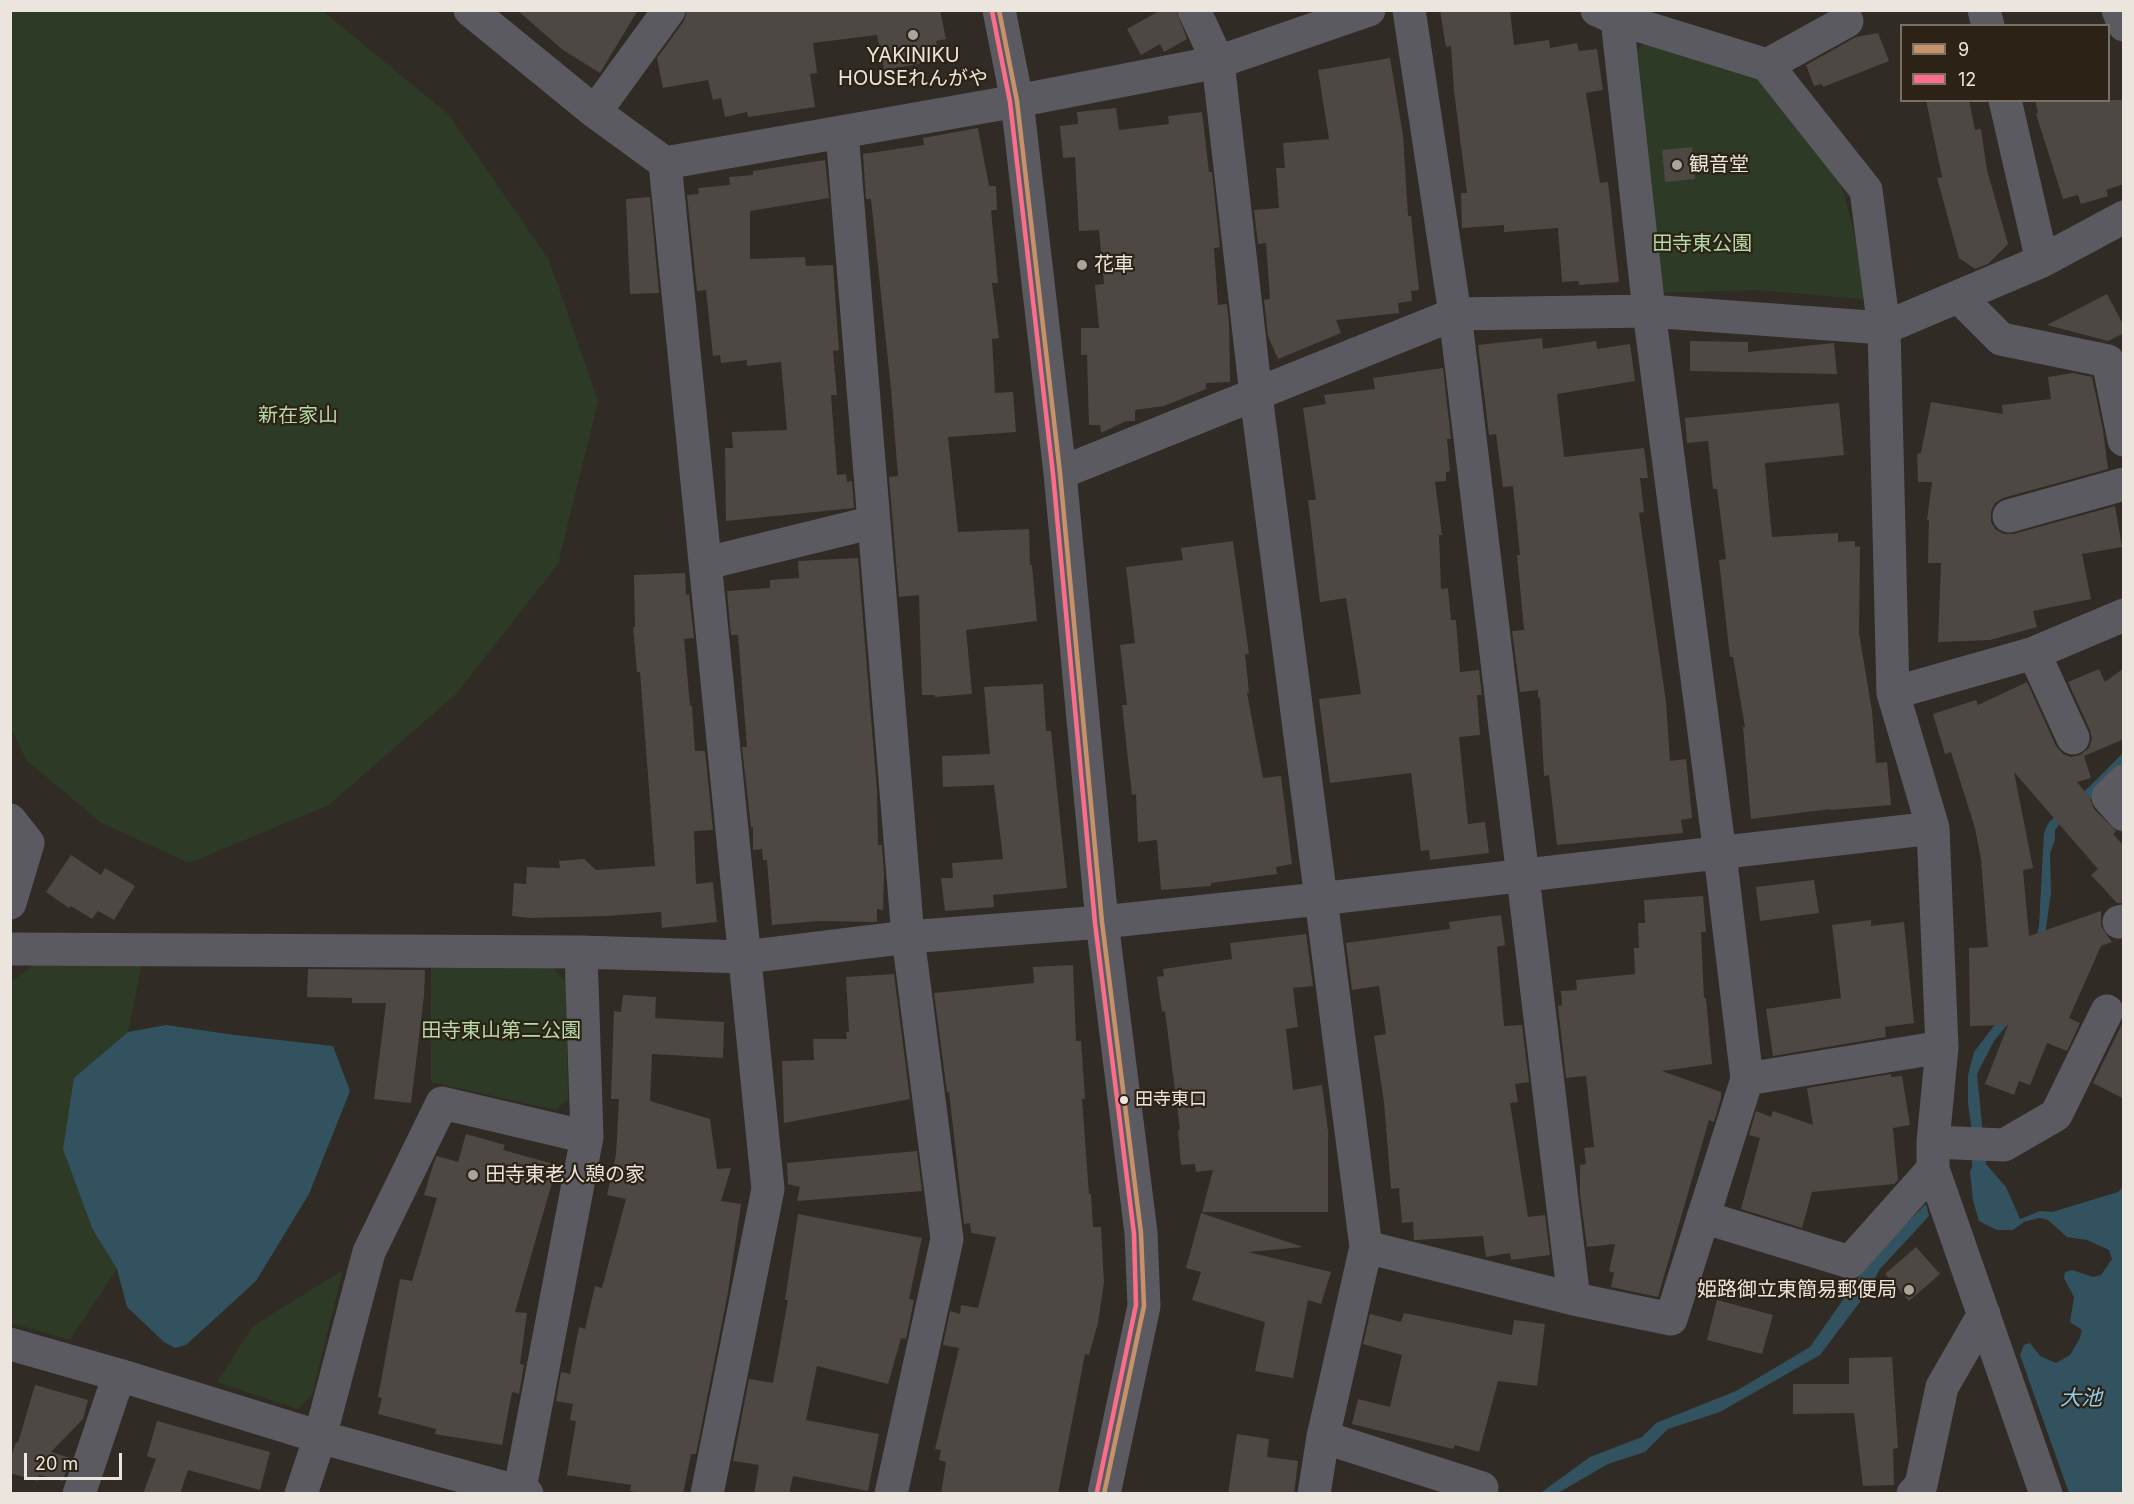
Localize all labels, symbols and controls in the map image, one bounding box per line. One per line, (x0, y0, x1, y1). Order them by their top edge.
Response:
legend (1900, 24, 2110, 102)
marker: YAKINIKU HOUSEれんがや (906, 28, 920, 42)
text: 9 (1958, 39, 1969, 60)
place label: YAKINIKU HOUSEれんがや (838, 44, 988, 91)
text: 12 (1958, 69, 1976, 90)
place label: 観音堂 (1689, 153, 1749, 177)
marker: 観音堂 (1670, 158, 1684, 172)
park label: 田寺東公園 (1652, 232, 1752, 256)
place label: 花車 (1094, 253, 1134, 277)
marker: 花車 (1075, 258, 1089, 272)
park label: 新在家山 (258, 404, 338, 428)
park label: 田寺東山第二公園 (421, 1019, 581, 1043)
place label: 田寺東口 (1135, 1089, 1207, 1111)
marker: 田寺東口 (1118, 1094, 1130, 1106)
place label: 田寺東老人憩の家 (485, 1163, 645, 1187)
marker: 田寺東老人憩の家 (466, 1168, 480, 1182)
place label: 姫路御立東簡易郵便局 (1697, 1278, 1897, 1302)
marker: 姫路御立東簡易郵便局 (1902, 1283, 1916, 1297)
water label: 大池 (2060, 1386, 2102, 1412)
scale bar (27, 1441, 124, 1479)
text: 20 m (35, 1453, 78, 1474)

